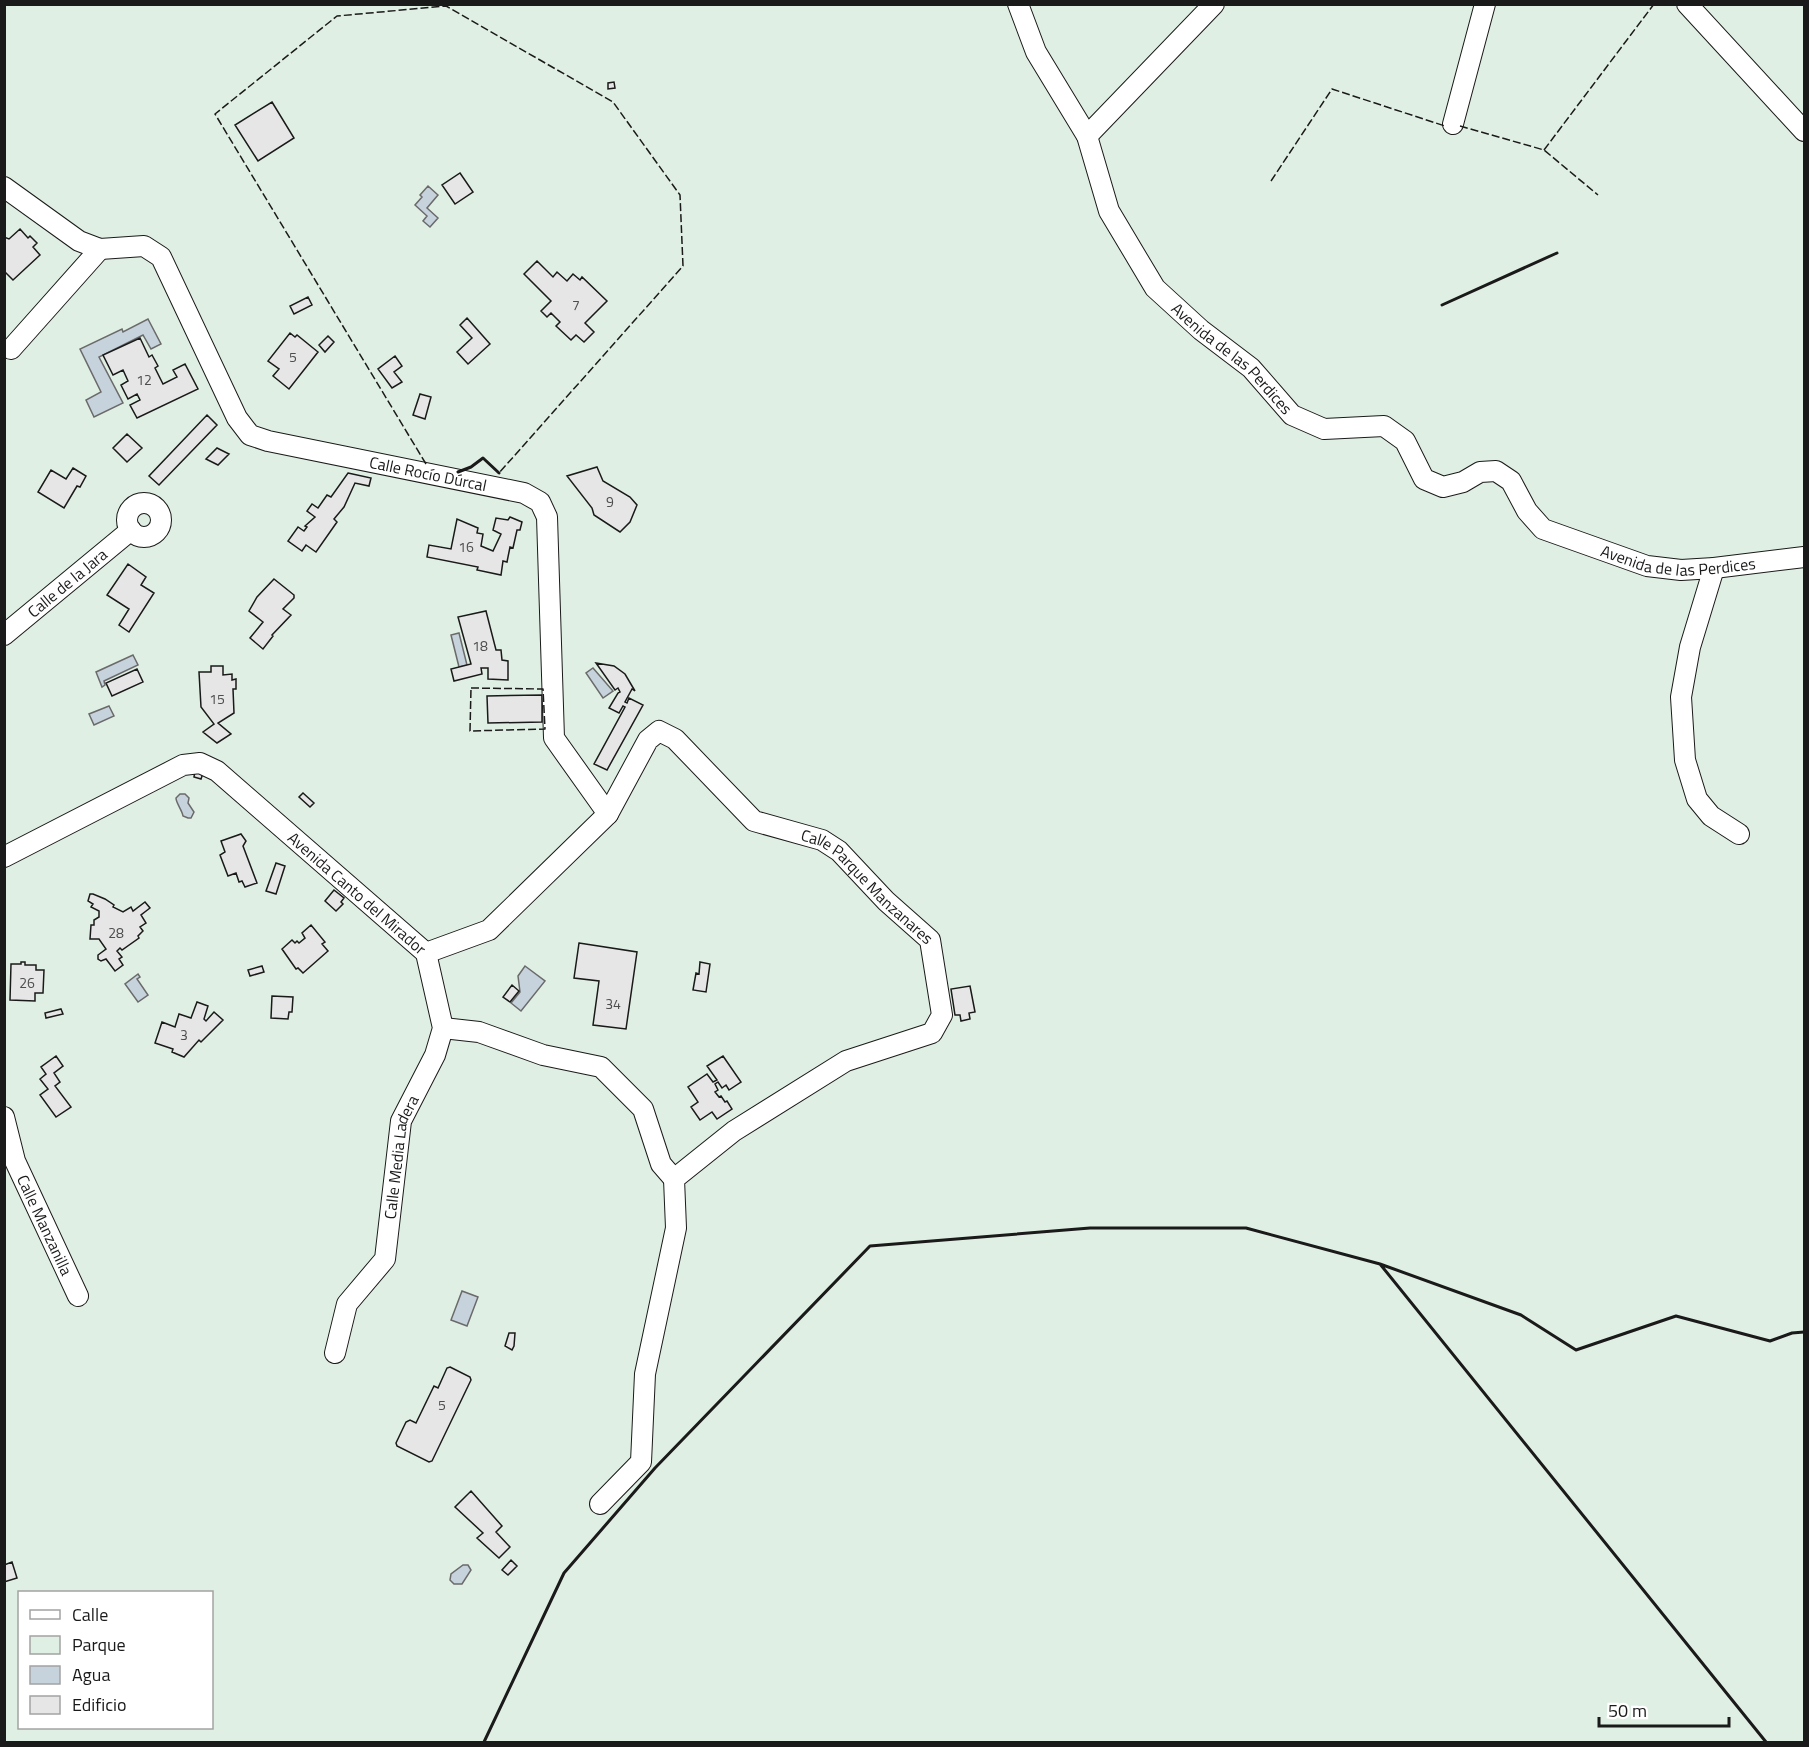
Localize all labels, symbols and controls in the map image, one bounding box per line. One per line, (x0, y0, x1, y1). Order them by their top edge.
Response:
house number: 7 (572, 294, 580, 315)
street label: Avenida de las Perdices (1166, 297, 1298, 420)
house number: 5 (289, 346, 297, 367)
house number: 12 (136, 369, 152, 390)
street label: Calle Rocío Dúrcal (367, 450, 489, 497)
house number: 9 (606, 491, 614, 512)
house number: 16 (458, 536, 474, 557)
street label: Avenida de las Perdices (1598, 539, 1757, 582)
street label: Calle de la Jara (22, 542, 112, 623)
house number: 18 (472, 635, 488, 656)
house number: 15 (209, 688, 225, 709)
street label: Calle Parque Manzanares (798, 823, 939, 950)
street label: Avenida Canto del Mirador (283, 826, 432, 960)
house number: 28 (108, 922, 124, 943)
house number: 26 (19, 972, 35, 993)
house number: 34 (605, 993, 621, 1014)
house number: 3 (180, 1024, 188, 1045)
street label: Calle Media Ladera (378, 1091, 425, 1220)
street label: Calle Manzanilla (11, 1171, 79, 1279)
house number: 5 (438, 1394, 446, 1415)
legend (18, 1591, 213, 1729)
text: Calle (72, 1601, 108, 1628)
text: Parque (72, 1631, 126, 1658)
text: Agua (72, 1661, 110, 1688)
scale bar (1599, 1690, 1730, 1728)
text: Edificio (72, 1691, 126, 1718)
text: 50 m (1608, 1697, 1647, 1724)

